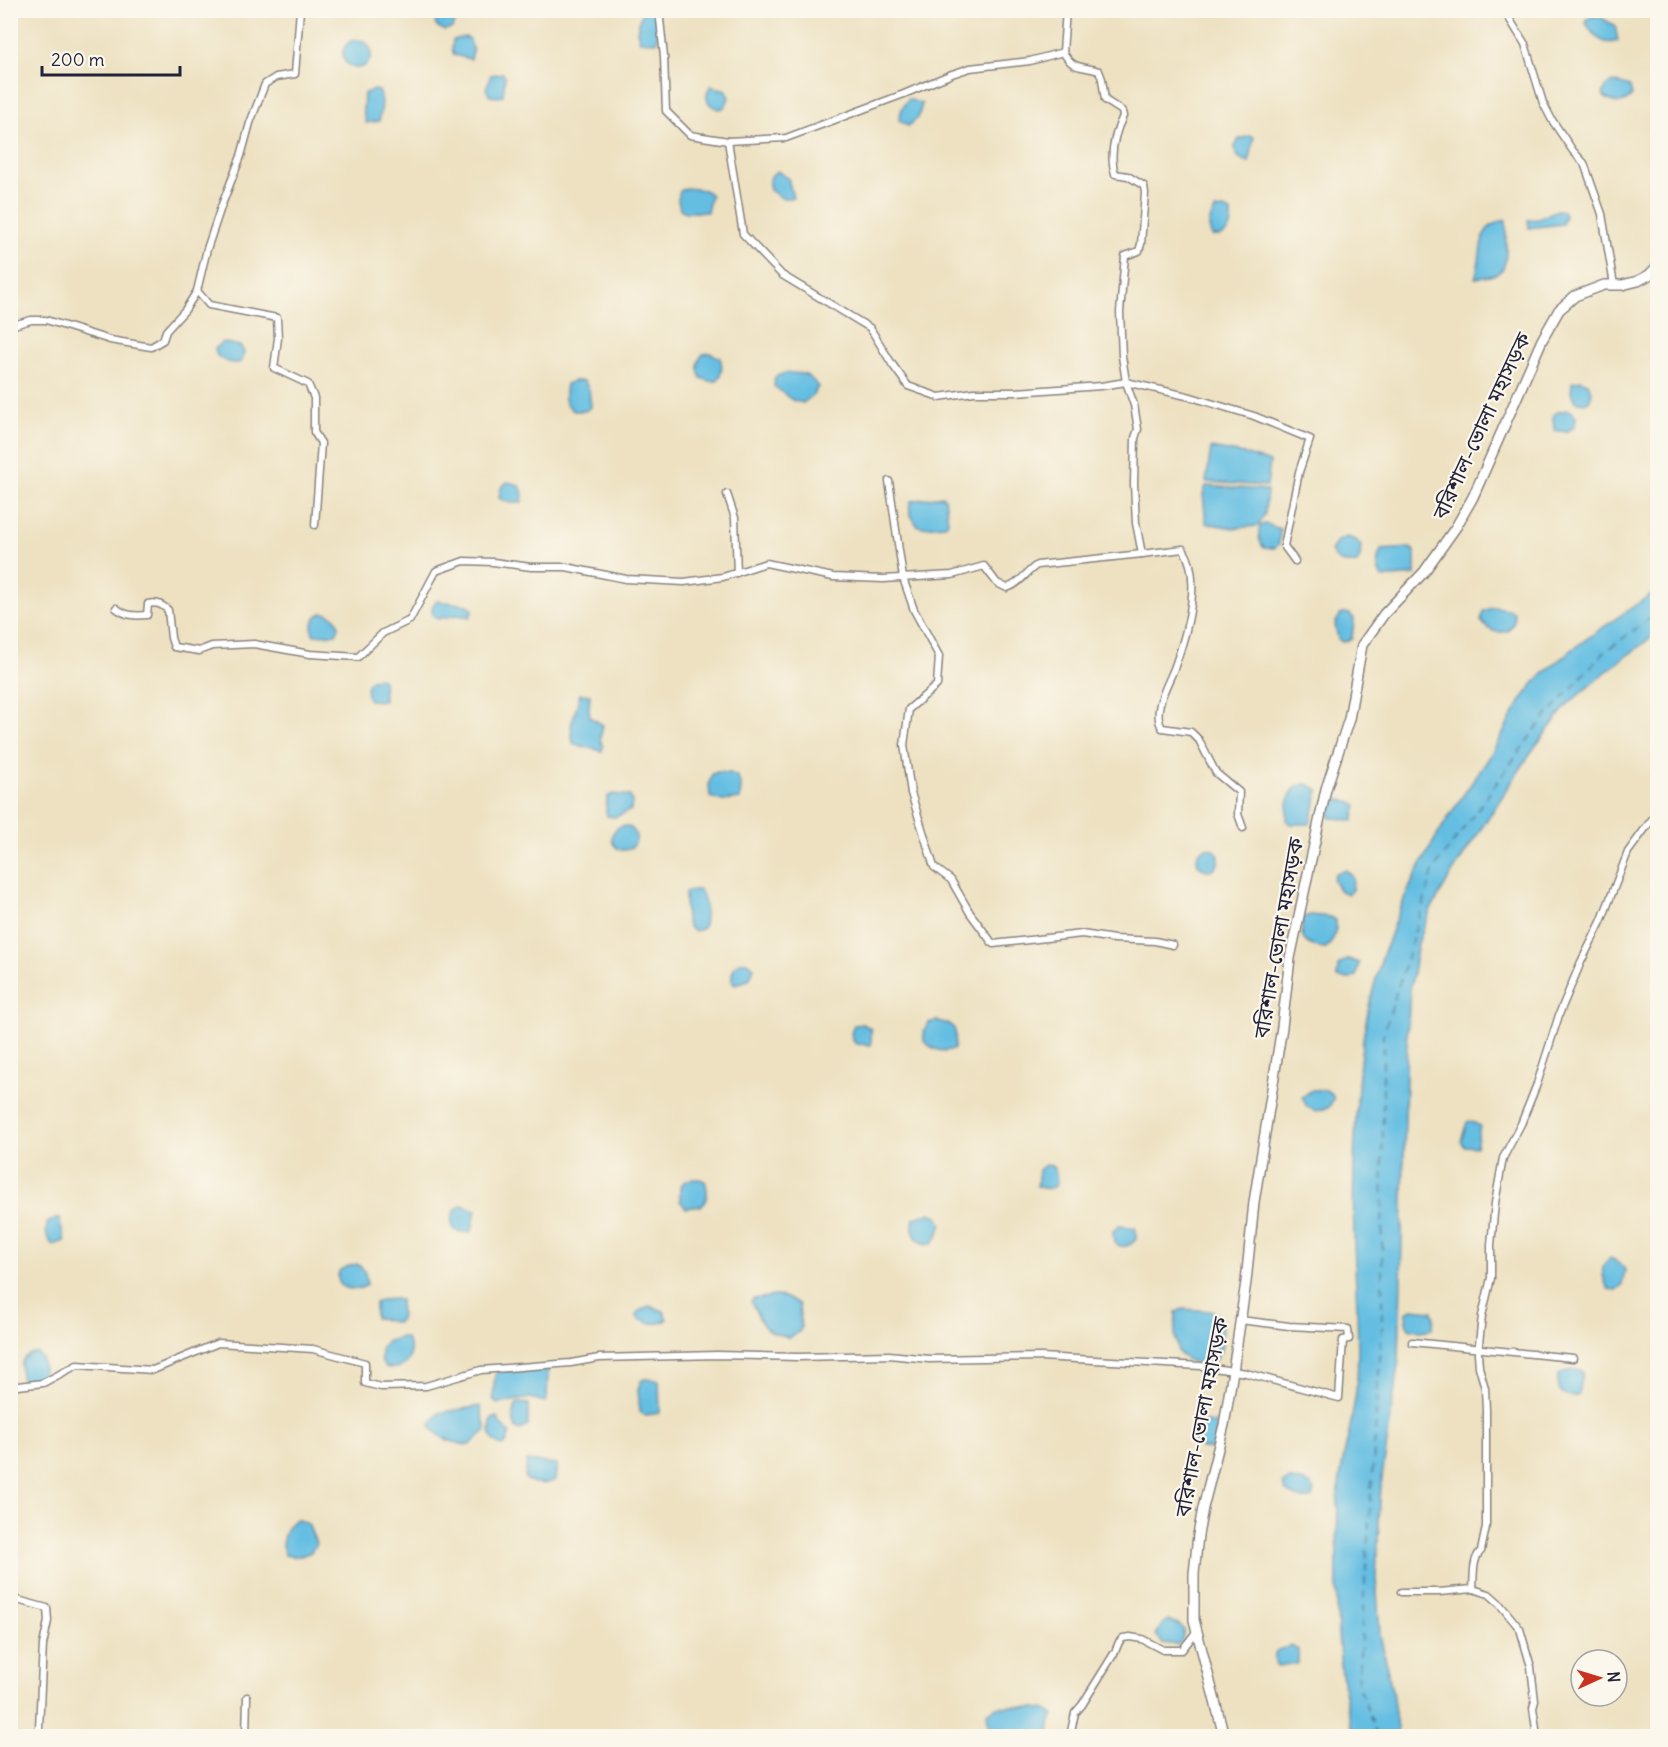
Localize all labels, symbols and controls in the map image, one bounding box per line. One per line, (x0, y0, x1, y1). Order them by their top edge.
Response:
scale bar (42, 39, 180, 77)
text: 200 m (51, 48, 105, 71)
street label: বরিশাল-ভোলা মহাসড়ক (1426, 327, 1537, 525)
street label: বরিশাল-ভোলা মহাসড়ক (1247, 834, 1310, 1041)
street label: বরিশাল-ভোলা মহাসড়ক (1169, 1314, 1234, 1520)
north arrow (1569, 1648, 1629, 1708)
text: N (1604, 1671, 1624, 1683)

